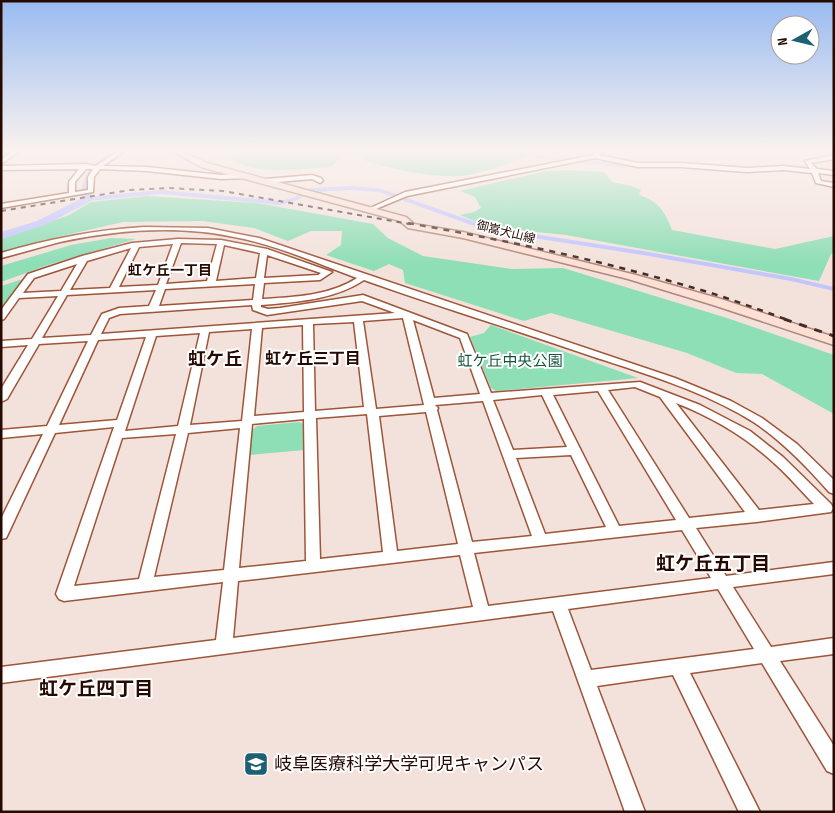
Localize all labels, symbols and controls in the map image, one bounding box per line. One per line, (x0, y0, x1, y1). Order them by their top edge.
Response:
north arrow (770, 15, 820, 65)
text: N (774, 37, 792, 47)
street label: 御嵩犬山線 (475, 218, 537, 247)
district label: 虹ケ丘一丁目 (128, 262, 212, 279)
district label: 虹ケ丘 (188, 349, 242, 370)
district label: 虹ケ丘三丁目 (265, 350, 361, 369)
park label: 虹ケ丘中央公園 (457, 352, 563, 371)
district label: 虹ケ丘五丁目 (656, 553, 770, 576)
district label: 虹ケ丘四丁目 (39, 678, 153, 701)
school or university icon: 岐阜医療科学大学可児キャンパス (243, 751, 269, 777)
place label: 岐阜医療科学大学可児キャンパス (274, 754, 544, 775)

